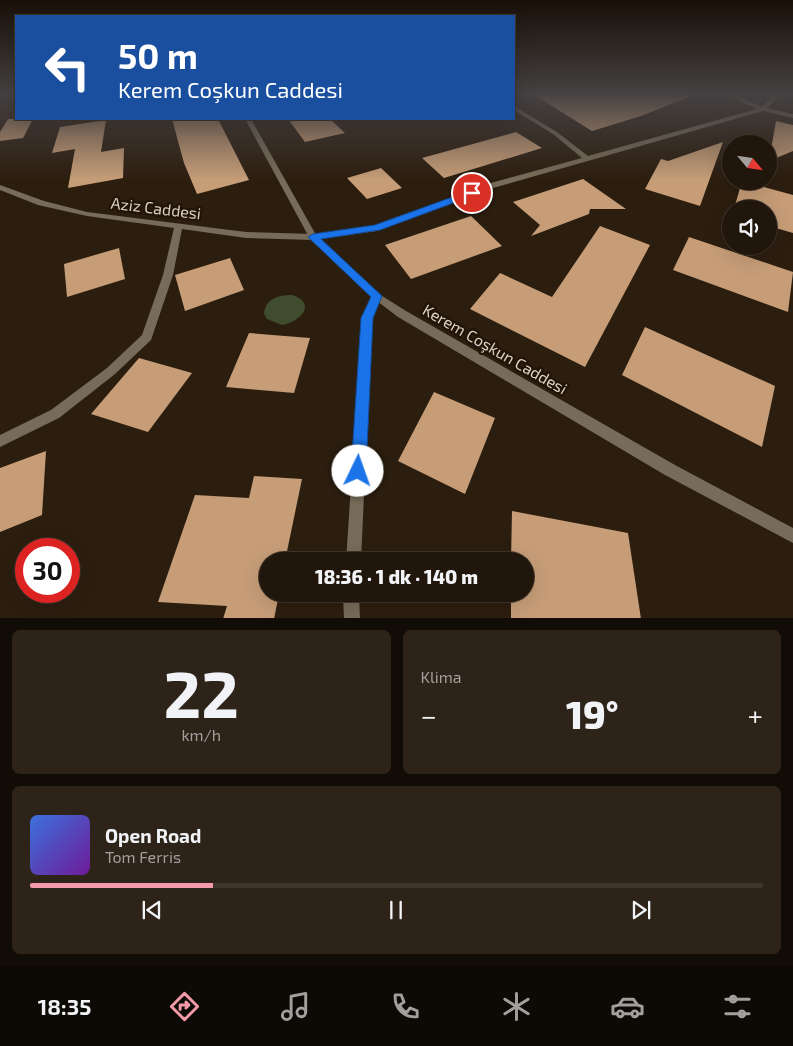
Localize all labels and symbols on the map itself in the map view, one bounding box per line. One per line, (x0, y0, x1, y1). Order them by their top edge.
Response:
north arrow (722, 135, 778, 190)
pin (451, 172, 493, 214)
street label: Aziz Caddesi (110, 193, 202, 222)
street label: Kerem Coşkun Caddesi (419, 299, 571, 399)
position arrow (331, 444, 383, 496)
speed limit sign: 30 (15, 538, 80, 603)

